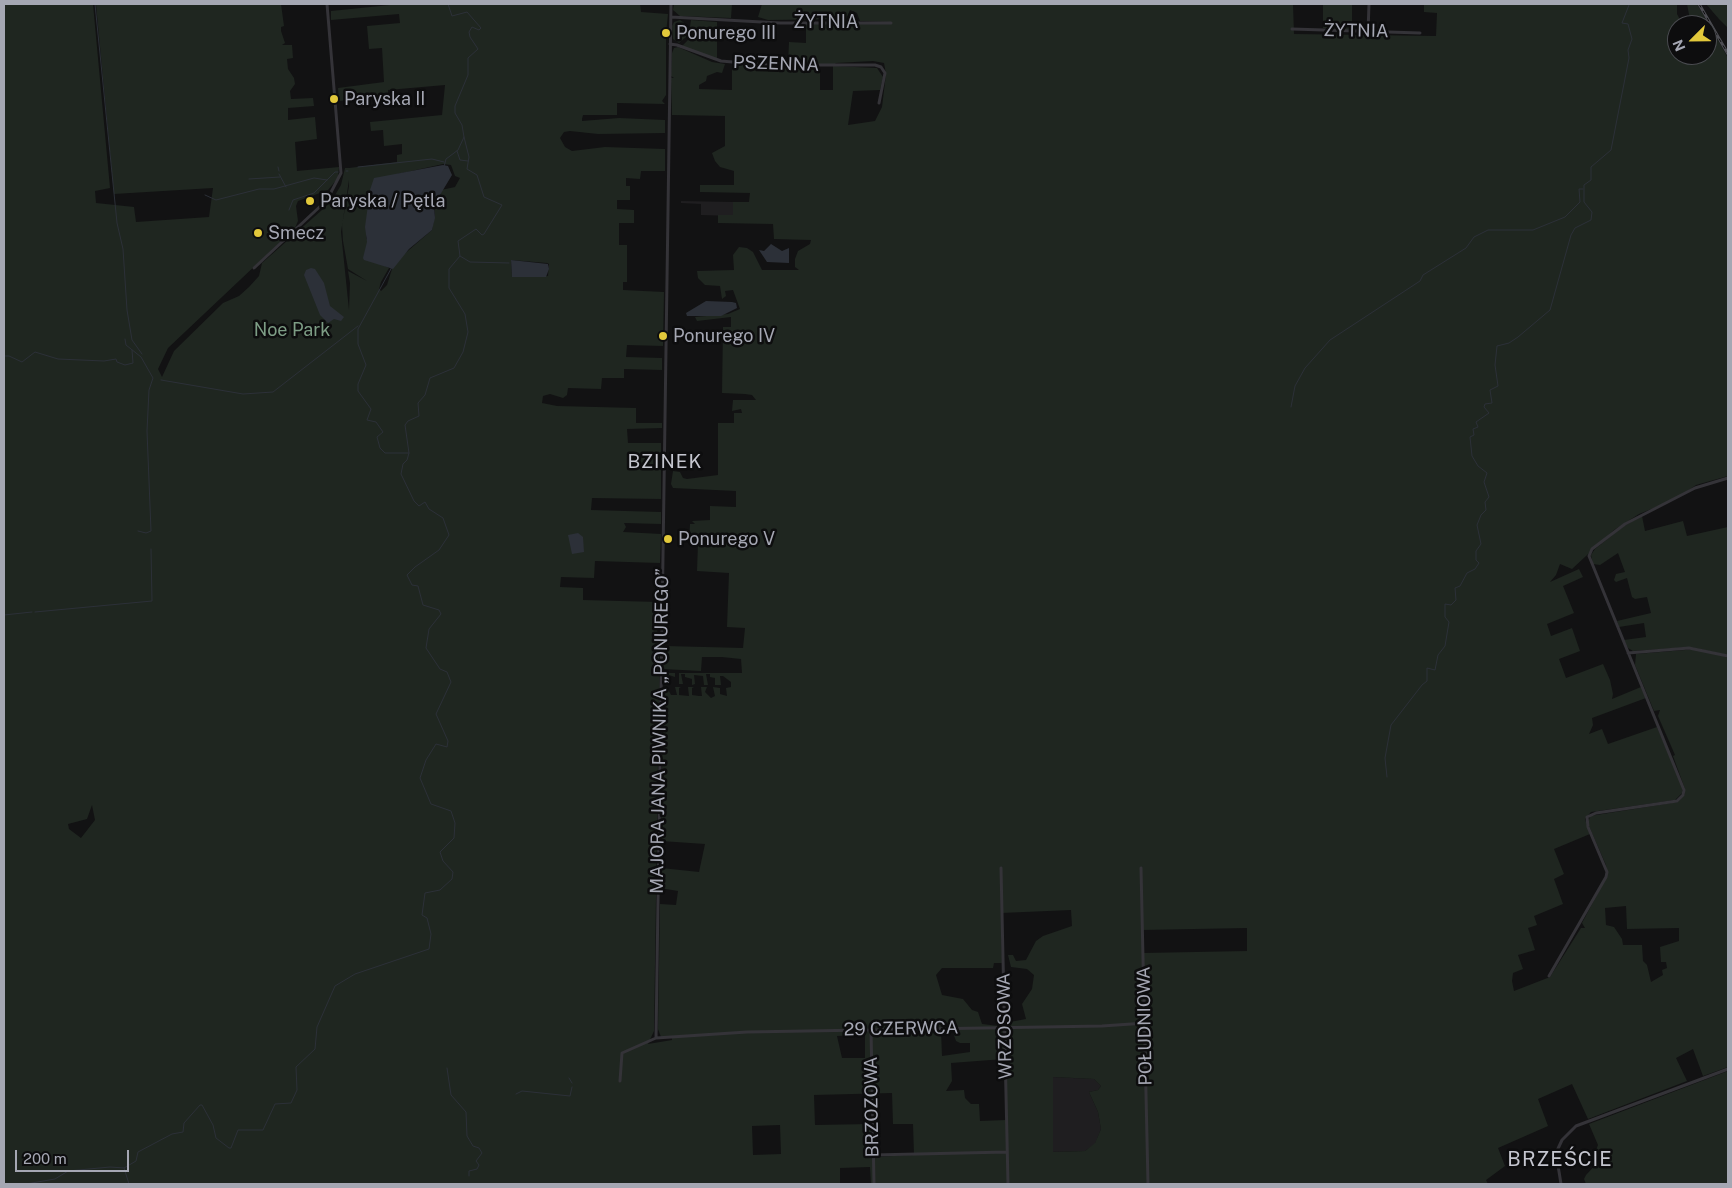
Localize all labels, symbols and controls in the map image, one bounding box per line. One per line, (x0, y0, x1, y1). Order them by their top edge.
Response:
street label: ŻYTNIA (793, 11, 859, 33)
north arrow (1667, 15, 1717, 65)
street label: ŻYTNIA (1323, 20, 1389, 42)
place label: Ponurego III (676, 22, 776, 44)
marker: Ponurego III (660, 27, 672, 39)
text: N (1670, 37, 1689, 54)
street label: PSZENNA (732, 52, 820, 76)
place label: Paryska II (344, 88, 425, 110)
marker: Paryska II (328, 93, 340, 105)
place label: Paryska / Pętla (320, 190, 445, 212)
marker: Paryska / Pętla (304, 195, 316, 207)
place label: Smecz (268, 222, 324, 244)
marker: Smecz (252, 227, 264, 239)
park label: Noe Park (254, 319, 330, 341)
place label: Ponurego IV (673, 325, 775, 347)
marker: Ponurego IV (657, 330, 669, 342)
district label: BZINEK (627, 451, 703, 473)
place label: Ponurego V (678, 528, 775, 550)
marker: Ponurego V (662, 533, 674, 545)
street label: MAJORA JANA PIWNIKA „PONUREGO” (646, 568, 674, 894)
street label: POŁUDNIOWA (1133, 966, 1157, 1086)
street label: WRZOSOWA (993, 973, 1017, 1079)
street label: 29 CZERWCA (843, 1017, 959, 1041)
street label: BRZOZOWA (860, 1056, 884, 1158)
scale bar (18, 1140, 131, 1172)
district label: BRZEŚCIE (1506, 1148, 1614, 1172)
text: 200 m (23, 1150, 67, 1167)

